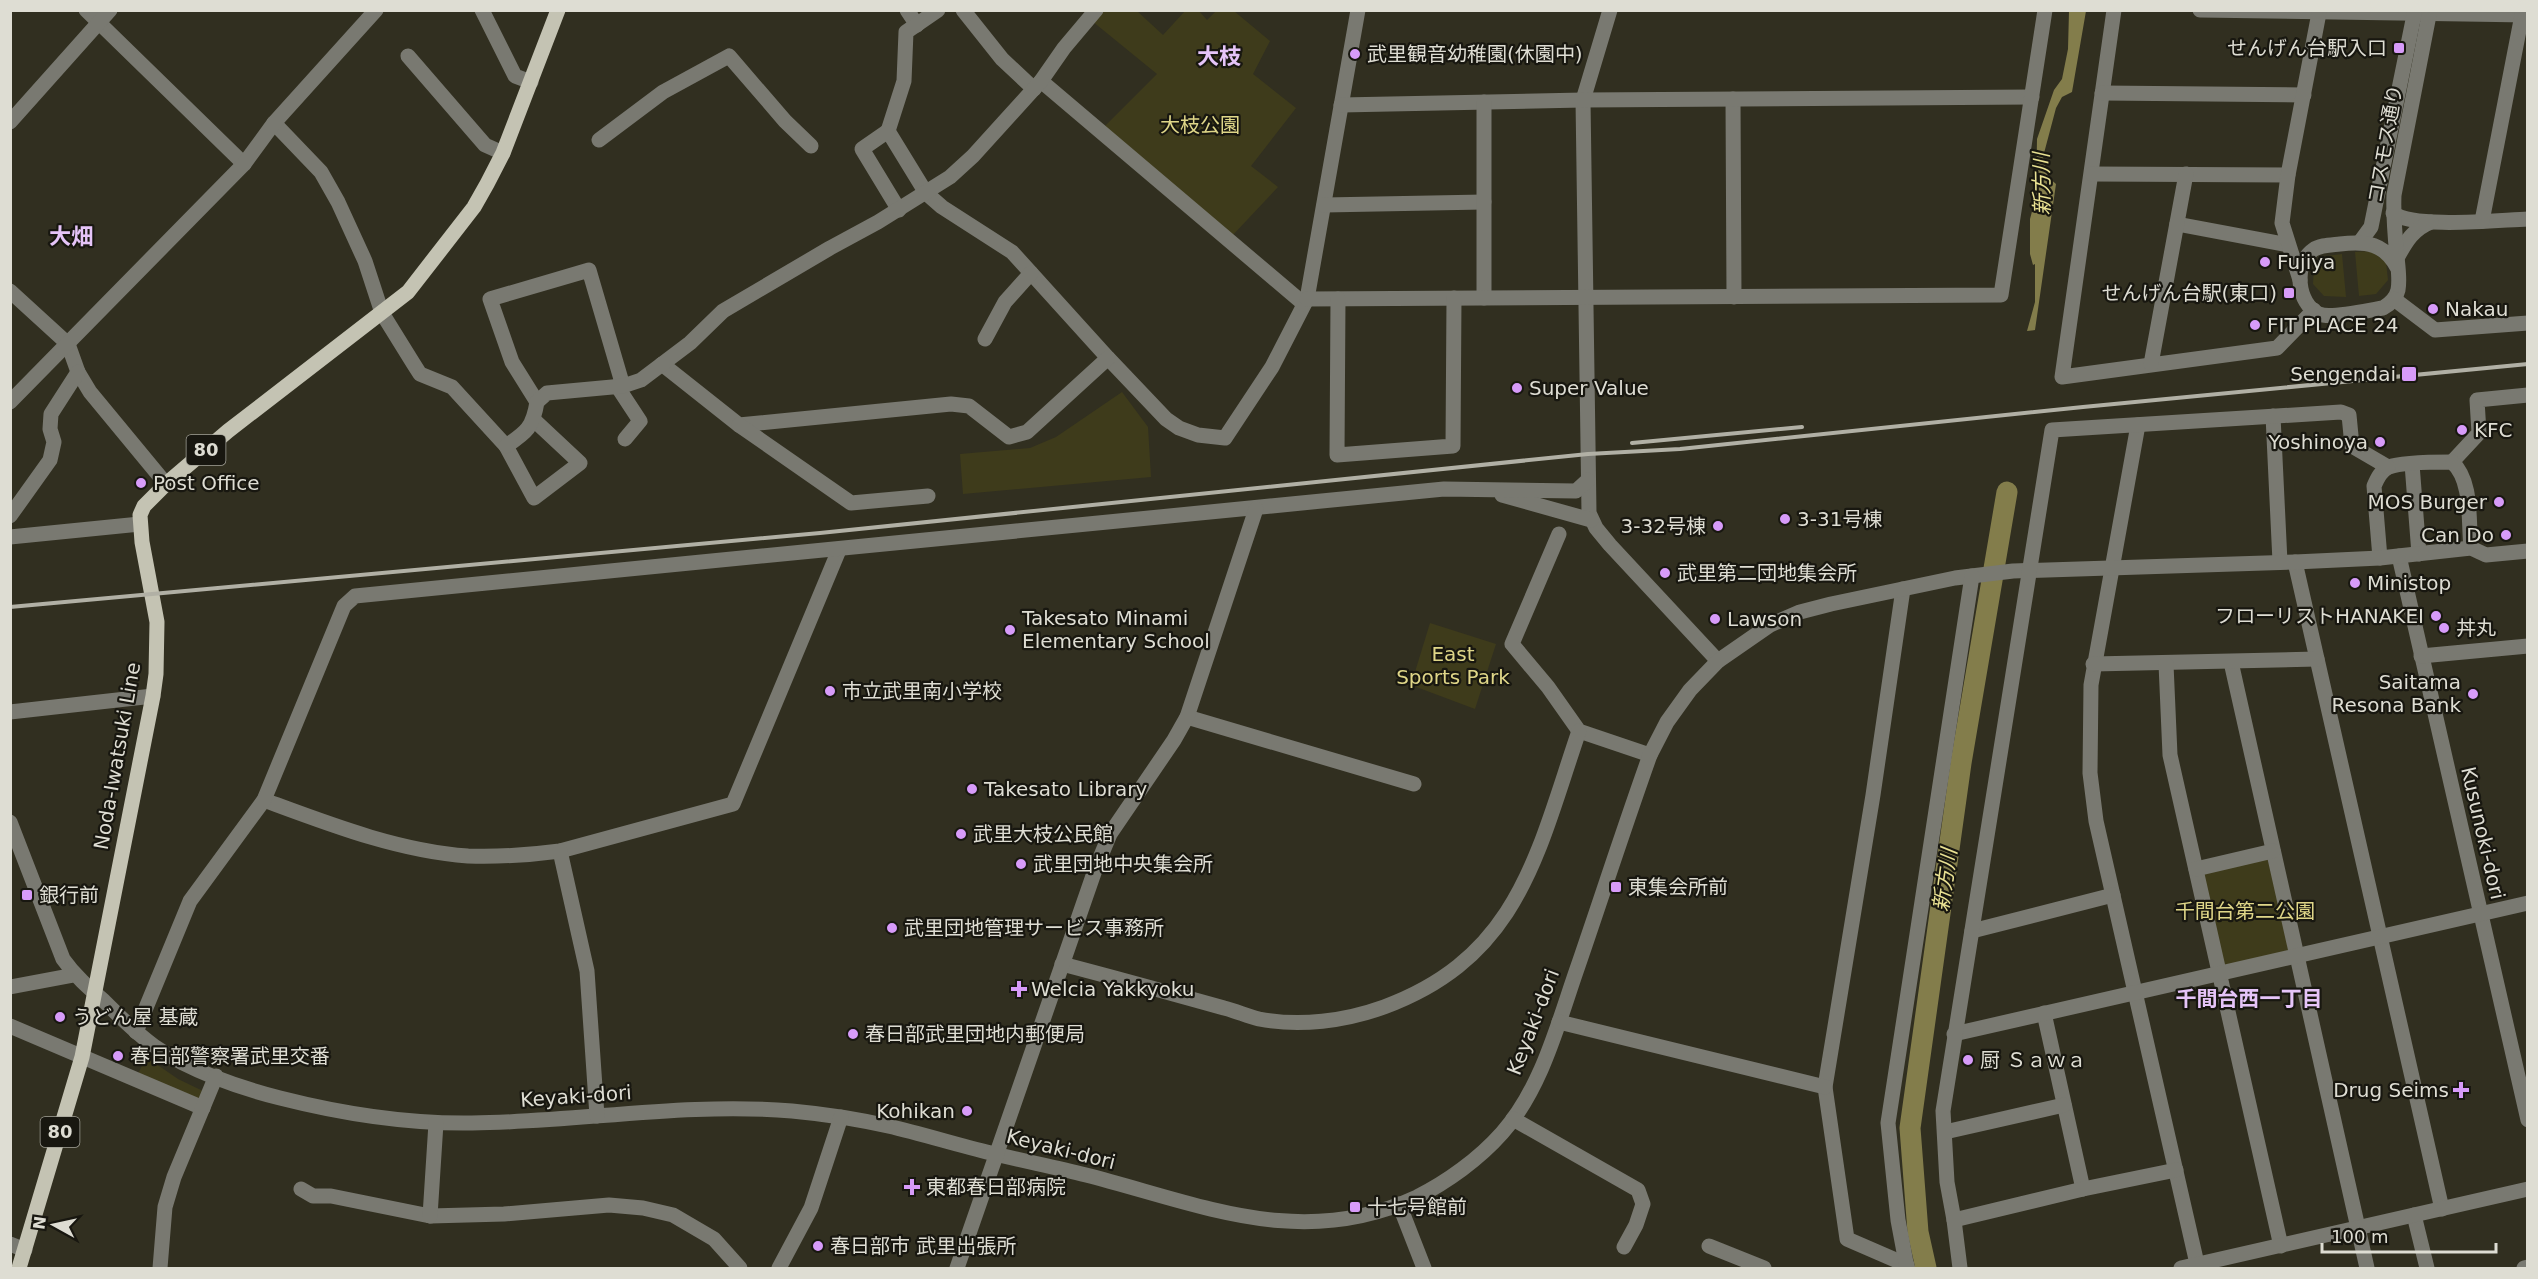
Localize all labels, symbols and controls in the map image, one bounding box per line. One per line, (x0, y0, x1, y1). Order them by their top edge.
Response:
place label: せんげん台駅入口 (2227, 36, 2387, 60)
marker: せんげん台駅入口 (2392, 41, 2406, 55)
place label: 武里観音幼稚園(休園中) (1367, 42, 1583, 66)
district label: 大枝 (1197, 44, 1241, 69)
marker: 武里観音幼稚園(休園中) (1348, 47, 1362, 61)
street label: コスモス通り (2363, 83, 2407, 205)
park label: 大枝公園 (1160, 113, 1240, 137)
water label: 新方川 (2029, 150, 2055, 216)
district label: 大畑 (49, 224, 93, 249)
place label: Fujiya (2277, 250, 2335, 274)
marker: Fujiya (2258, 255, 2272, 269)
place label: せんげん台駅(東口) (2101, 281, 2277, 305)
marker: せんげん台駅(東口) (2282, 286, 2296, 300)
place label: Nakau (2445, 297, 2508, 321)
marker: Nakau (2426, 302, 2440, 316)
place label: FIT PLACE 24 (2267, 313, 2398, 337)
marker: FIT PLACE 24 (2248, 318, 2262, 332)
place label: Sengendai (2290, 362, 2396, 386)
marker: Sengendai (2400, 365, 2418, 383)
place label: Super Value (1529, 376, 1649, 400)
marker: Super Value (1510, 381, 1524, 395)
place label: KFC (2474, 418, 2513, 442)
marker: KFC (2455, 423, 2469, 437)
place label: Yoshinoya (2268, 430, 2368, 454)
road number: 80 (186, 435, 226, 465)
marker: Yoshinoya (2373, 435, 2387, 449)
place label: Post Office (153, 471, 260, 495)
marker: Post Office (134, 476, 148, 490)
place label: MOS Burger (2367, 490, 2488, 514)
marker: MOS Burger (2492, 495, 2506, 509)
place label: 3-31号棟 (1797, 507, 1882, 531)
marker: 3-31号棟 (1778, 512, 1792, 526)
place label: 3-32号棟 (1621, 514, 1706, 538)
marker: 3-32号棟 (1711, 519, 1725, 533)
place label: Can Do (2421, 523, 2494, 547)
marker: Can Do (2499, 528, 2513, 542)
place label: 武里第二団地集会所 (1677, 561, 1857, 585)
marker: 武里第二団地集会所 (1658, 566, 1672, 580)
place label: Ministop (2367, 571, 2451, 595)
marker: Ministop (2348, 576, 2362, 590)
place label: フローリストHANAKEI (2215, 604, 2424, 628)
place label: Takesato Minami Elementary School (1021, 606, 1210, 653)
place label: Lawson (1727, 607, 1802, 631)
marker: フローリストHANAKEI (2429, 609, 2443, 623)
marker: Lawson (1708, 612, 1722, 626)
place label: 丼丸 (2456, 616, 2496, 640)
marker: 丼丸 (2437, 621, 2451, 635)
marker: Takesato Minami Elementary School (1003, 623, 1017, 637)
park label: East Sports Park (1396, 642, 1510, 689)
street label: Noda-Iwatsuki Line (89, 660, 145, 852)
place label: Saitama Resona Bank (2332, 670, 2461, 717)
place label: 市立武里南小学校 (842, 679, 1002, 703)
marker: 市立武里南小学校 (823, 684, 837, 698)
marker: Saitama Resona Bank (2466, 687, 2480, 701)
street label: Kusunoki-dori (2456, 764, 2510, 902)
place label: Takesato Library (983, 777, 1148, 801)
marker: Takesato Library (965, 782, 979, 796)
place label: 武里大枝公民館 (973, 822, 1113, 846)
marker: 武里大枝公民館 (954, 827, 968, 841)
water label: 新方川 (1929, 845, 1962, 913)
place label: 武里団地中央集会所 (1033, 852, 1213, 876)
marker: 武里団地中央集会所 (1014, 857, 1028, 871)
place label: 東集会所前 (1628, 875, 1728, 899)
marker: 東集会所前 (1609, 880, 1623, 894)
place label: 銀行前 (39, 883, 99, 907)
marker: 銀行前 (20, 888, 34, 902)
park label: 千間台第二公園 (2175, 899, 2315, 923)
place label: 武里団地管理サービス事務所 (904, 916, 1164, 940)
marker: 武里団地管理サービス事務所 (885, 921, 899, 935)
street label: Keyaki-dori (1502, 966, 1564, 1078)
place label: Welcia Yakkyoku (1031, 977, 1195, 1001)
marker: Welcia Yakkyoku (1012, 982, 1026, 996)
district label: 千間台西一丁目 (2176, 987, 2323, 1011)
place label: うどん屋 基蔵 (72, 1005, 198, 1029)
marker: うどん屋 基蔵 (53, 1010, 67, 1024)
place label: 春日部武里団地内郵便局 (865, 1022, 1085, 1046)
marker: 春日部武里団地内郵便局 (846, 1027, 860, 1041)
place label: 春日部警察署武里交番 (130, 1044, 330, 1068)
place label: 厨 Ｓａｗａ (1980, 1048, 2086, 1072)
marker: 春日部警察署武里交番 (111, 1049, 125, 1063)
marker: 厨 Ｓａｗａ (1961, 1053, 1975, 1067)
place label: Drug Seims (2333, 1078, 2449, 1102)
street label: Keyaki-dori (520, 1080, 632, 1112)
marker: Drug Seims (2454, 1083, 2468, 1097)
place label: Kohikan (876, 1099, 955, 1123)
marker: Kohikan (960, 1104, 974, 1118)
road number: 80 (40, 1117, 80, 1147)
street label: Keyaki-dori (1004, 1124, 1118, 1174)
place label: 東都春日部病院 (926, 1175, 1066, 1199)
marker: 東都春日部病院 (903, 1178, 921, 1196)
north arrow (24, 1195, 84, 1255)
place label: 十七号館前 (1367, 1195, 1467, 1219)
marker: 十七号館前 (1348, 1200, 1362, 1214)
text: N (29, 1215, 50, 1231)
scale bar (2322, 1216, 2496, 1254)
text: 100 m (2331, 1226, 2389, 1247)
place label: 春日部市 武里出張所 (830, 1234, 1016, 1258)
marker: 春日部市 武里出張所 (811, 1239, 825, 1253)

